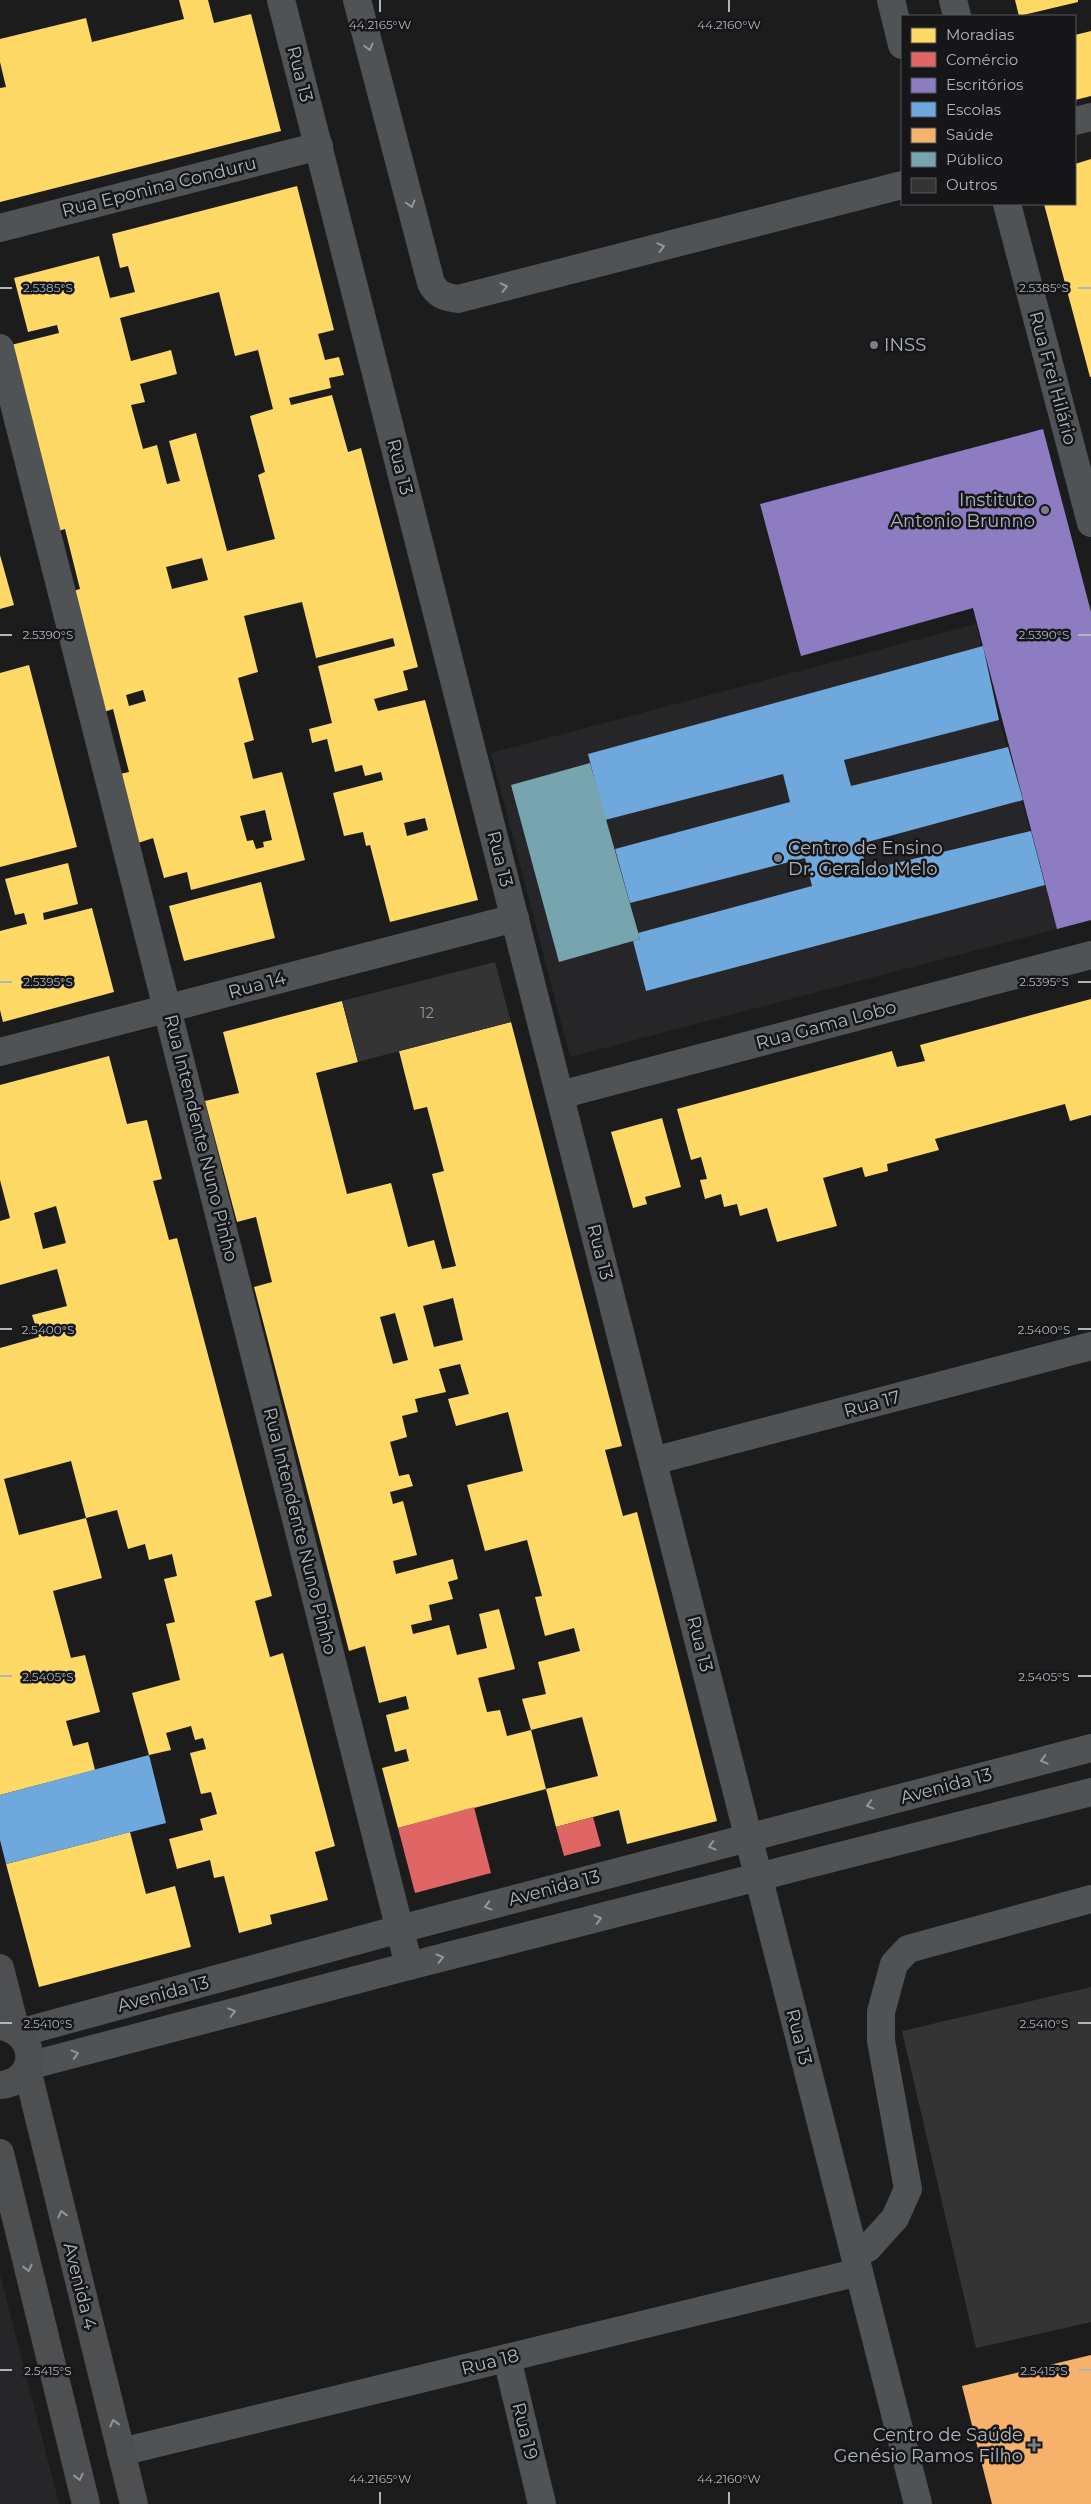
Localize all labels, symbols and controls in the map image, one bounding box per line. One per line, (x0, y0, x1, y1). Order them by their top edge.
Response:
legend (901, 15, 1076, 205)
text: 44.2165°W (349, 17, 411, 32)
text: 44.2160°W (697, 17, 761, 32)
text: Moradias (946, 25, 1014, 44)
one-way arrow (364, 43, 374, 51)
street label: Rua 13 (282, 44, 318, 104)
text: Comércio (946, 50, 1018, 69)
text: Escritórios (946, 75, 1023, 94)
text: Escolas (946, 100, 1001, 119)
text: Saúde (946, 125, 993, 144)
text: Público (946, 150, 1003, 169)
street label: Rua Eponina Conduru (59, 152, 259, 222)
text: Outros (946, 175, 997, 194)
one-way arrow (405, 200, 415, 208)
one-way arrow (657, 242, 665, 252)
text: 2.5385°S (23, 280, 73, 295)
text: 2.5385°S (1019, 280, 1069, 295)
one-way arrow (500, 282, 509, 293)
street label: Rua Frei Hilário (1025, 309, 1081, 447)
place label: INSS (884, 334, 926, 356)
marker: INSS (868, 339, 880, 351)
street label: Rua 13 (382, 437, 418, 497)
place label: Instituto Antonio Brunno (890, 489, 1035, 532)
marker: Instituto Antonio Brunno (1039, 504, 1051, 516)
text: 2.5390°S (23, 627, 73, 642)
text: 2.5390°S (1019, 627, 1069, 642)
street label: Rua 13 (482, 829, 518, 889)
place label: Centro de Ensino Dr. Geraldo Melo (788, 837, 943, 880)
marker: Centro de Ensino Dr. Geraldo Melo (772, 852, 784, 864)
street label: Rua 14 (226, 967, 288, 1003)
text: 2.5395°S (23, 974, 73, 989)
text: 2.5395°S (1019, 974, 1069, 989)
street label: Rua Gama Lobo (753, 996, 899, 1054)
house number: 12 (420, 1003, 434, 1022)
street label: Rua Intendente Nuno Pinho (160, 1012, 242, 1264)
street label: Rua 13 (582, 1222, 618, 1282)
text: 2.5400°S (22, 1322, 74, 1337)
text: 2.5400°S (1018, 1322, 1070, 1337)
street label: Rua 17 (841, 1386, 903, 1422)
street label: Rua Intendente Nuno Pinho (259, 1405, 341, 1657)
street label: Rua 13 (682, 1614, 718, 1674)
text: 2.5405°S (22, 1669, 74, 1684)
text: 2.5405°S (1018, 1669, 1070, 1684)
one-way arrow (1039, 1754, 1048, 1765)
street label: Avenida 13 (898, 1763, 994, 1809)
one-way arrow (866, 1800, 874, 1810)
one-way arrow (708, 1840, 717, 1851)
street label: Avenida 13 (506, 1865, 602, 1911)
one-way arrow (484, 1900, 492, 1910)
one-way arrow (593, 1914, 601, 1924)
one-way arrow (436, 1953, 445, 1964)
street label: Avenida 13 (115, 1971, 211, 2017)
street label: Rua 13 (781, 2007, 817, 2067)
one-way arrow (228, 2008, 236, 2018)
text: 2.5410°S (24, 2016, 72, 2031)
text: 2.5410°S (1020, 2016, 1068, 2031)
one-way arrow (71, 2049, 80, 2060)
one-way arrow (57, 2209, 68, 2218)
street label: Avenida 4 (59, 2240, 101, 2332)
one-way arrow (22, 2264, 33, 2273)
street label: Rua 18 (459, 2344, 521, 2380)
text: 2.5415°S (24, 2363, 72, 2378)
text: 2.5415°S (1020, 2363, 1068, 2378)
street label: Rua 19 (507, 2400, 543, 2462)
one-way arrow (109, 2418, 120, 2427)
place label: Centro de Saúde Genésio Ramos Filho (834, 2424, 1023, 2467)
marker: Centro de Saúde Genésio Ramos Filho (1027, 2438, 1041, 2452)
text: 44.2165°W (349, 2471, 411, 2486)
text: 44.2160°W (697, 2471, 761, 2486)
one-way arrow (73, 2473, 84, 2482)

